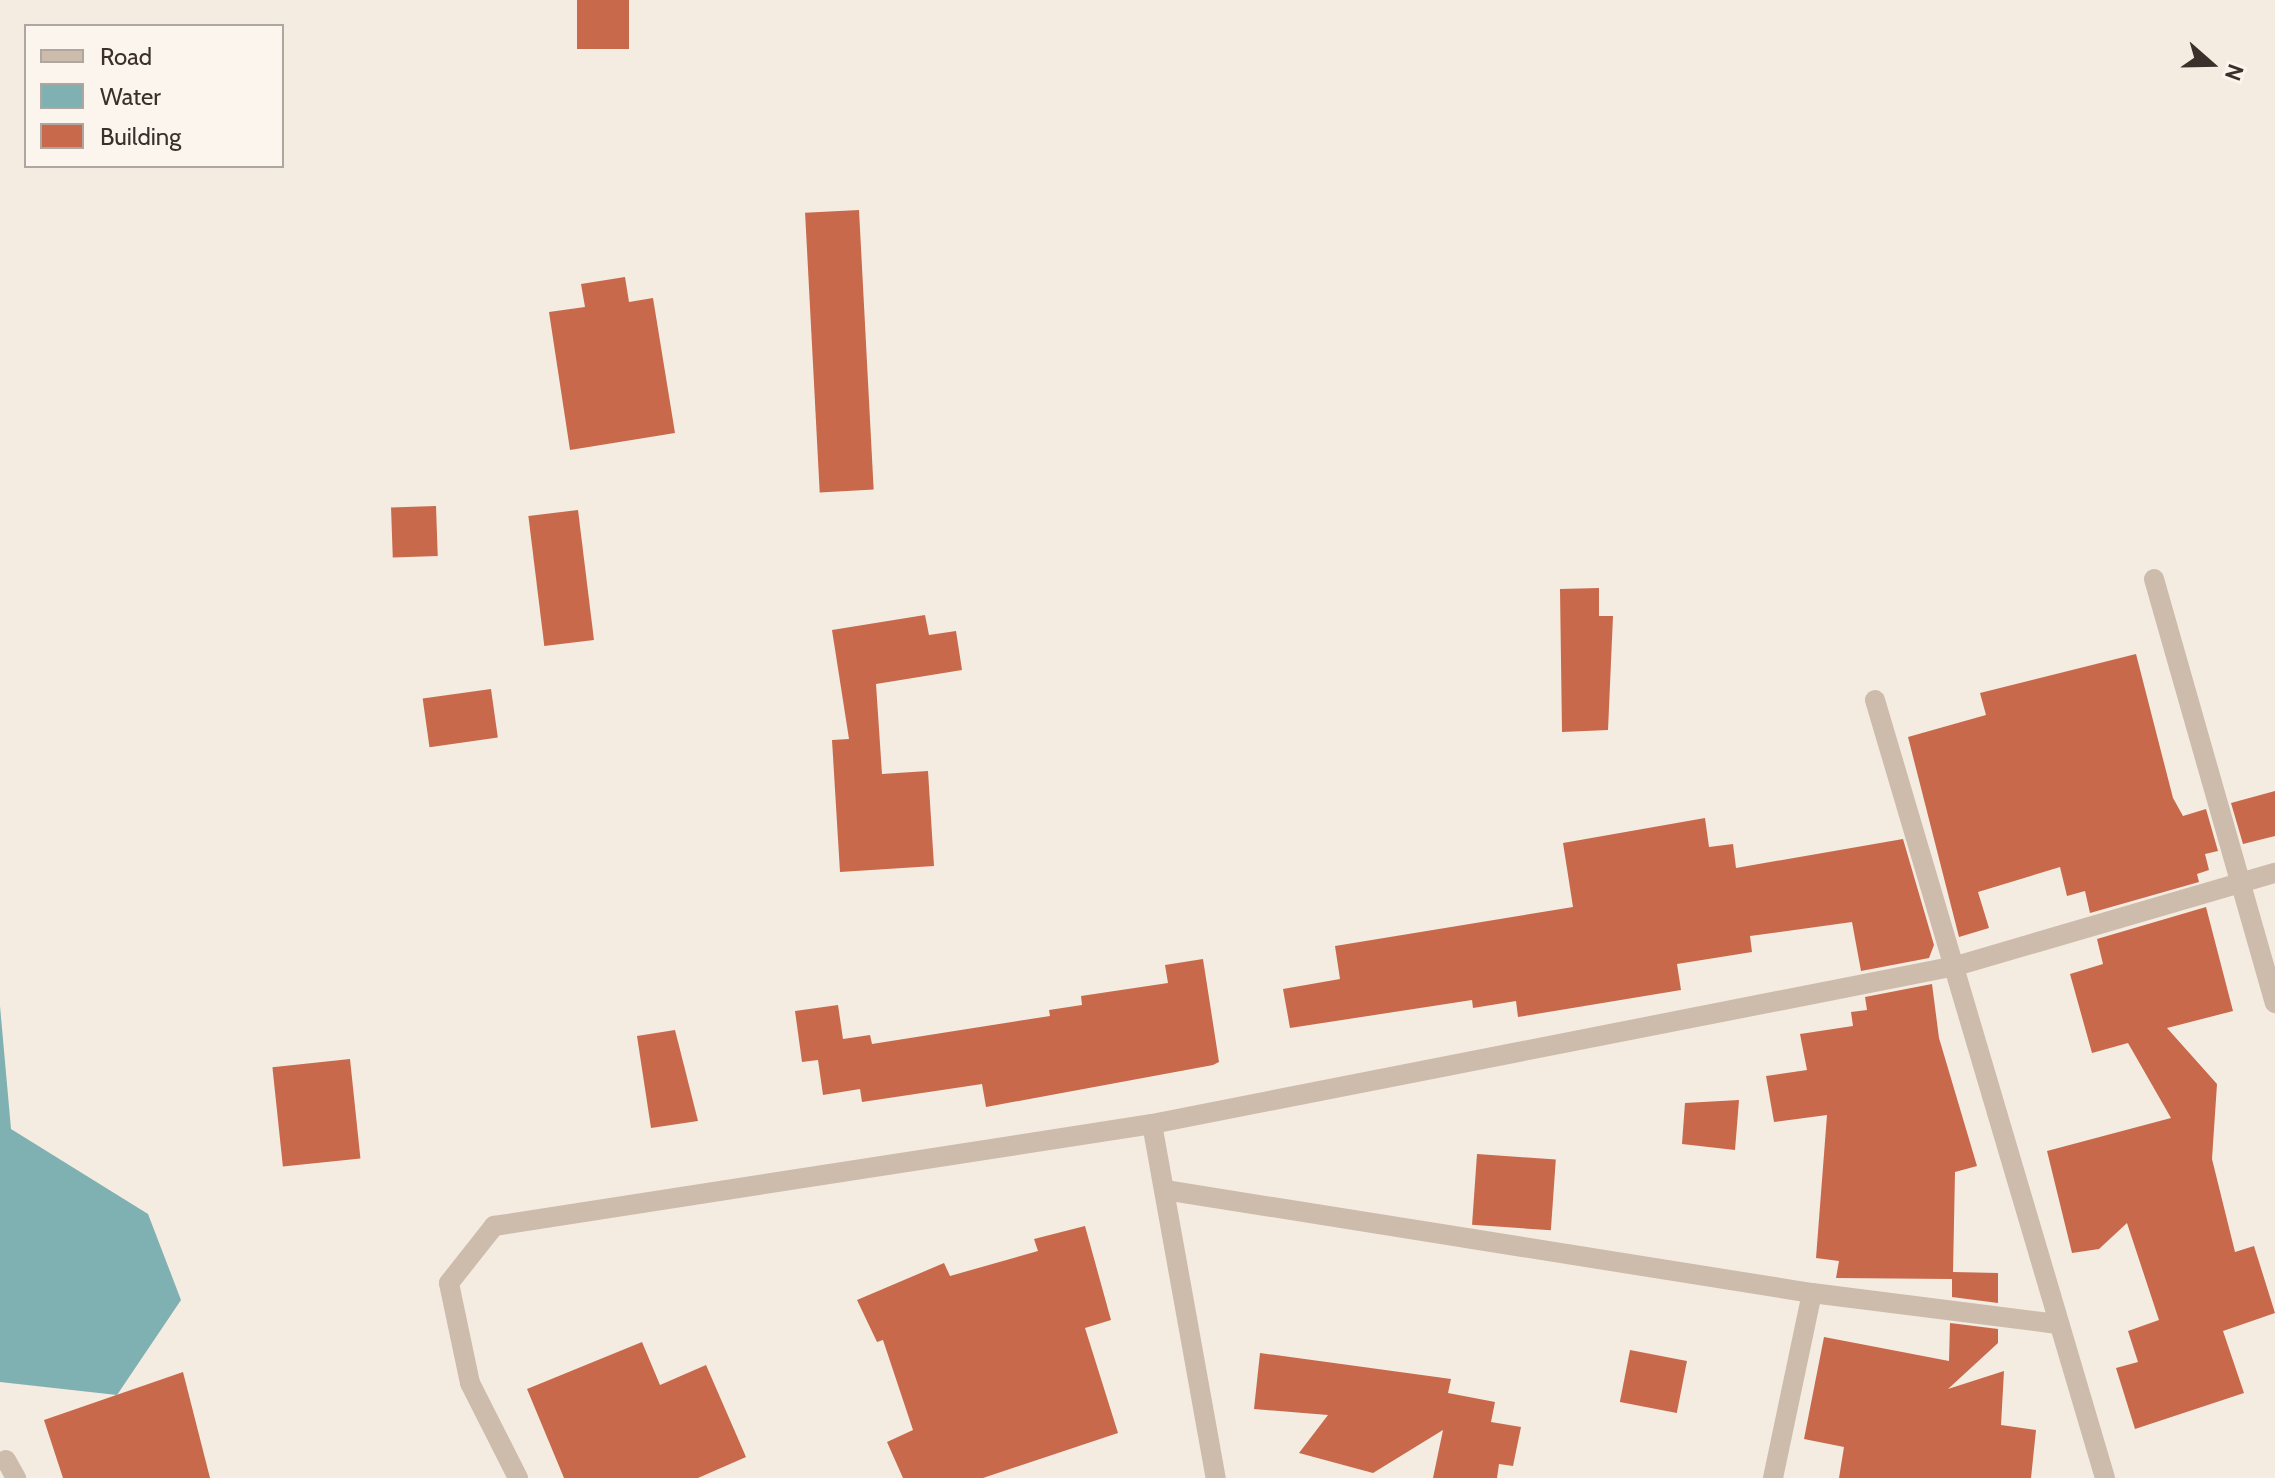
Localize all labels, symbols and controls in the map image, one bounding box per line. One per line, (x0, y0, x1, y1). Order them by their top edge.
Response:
legend (24, 24, 284, 168)
north arrow (2171, 24, 2251, 104)
text: Road (100, 42, 152, 71)
text: N (2219, 60, 2249, 84)
text: Water (100, 82, 161, 111)
text: Building (100, 122, 181, 151)

